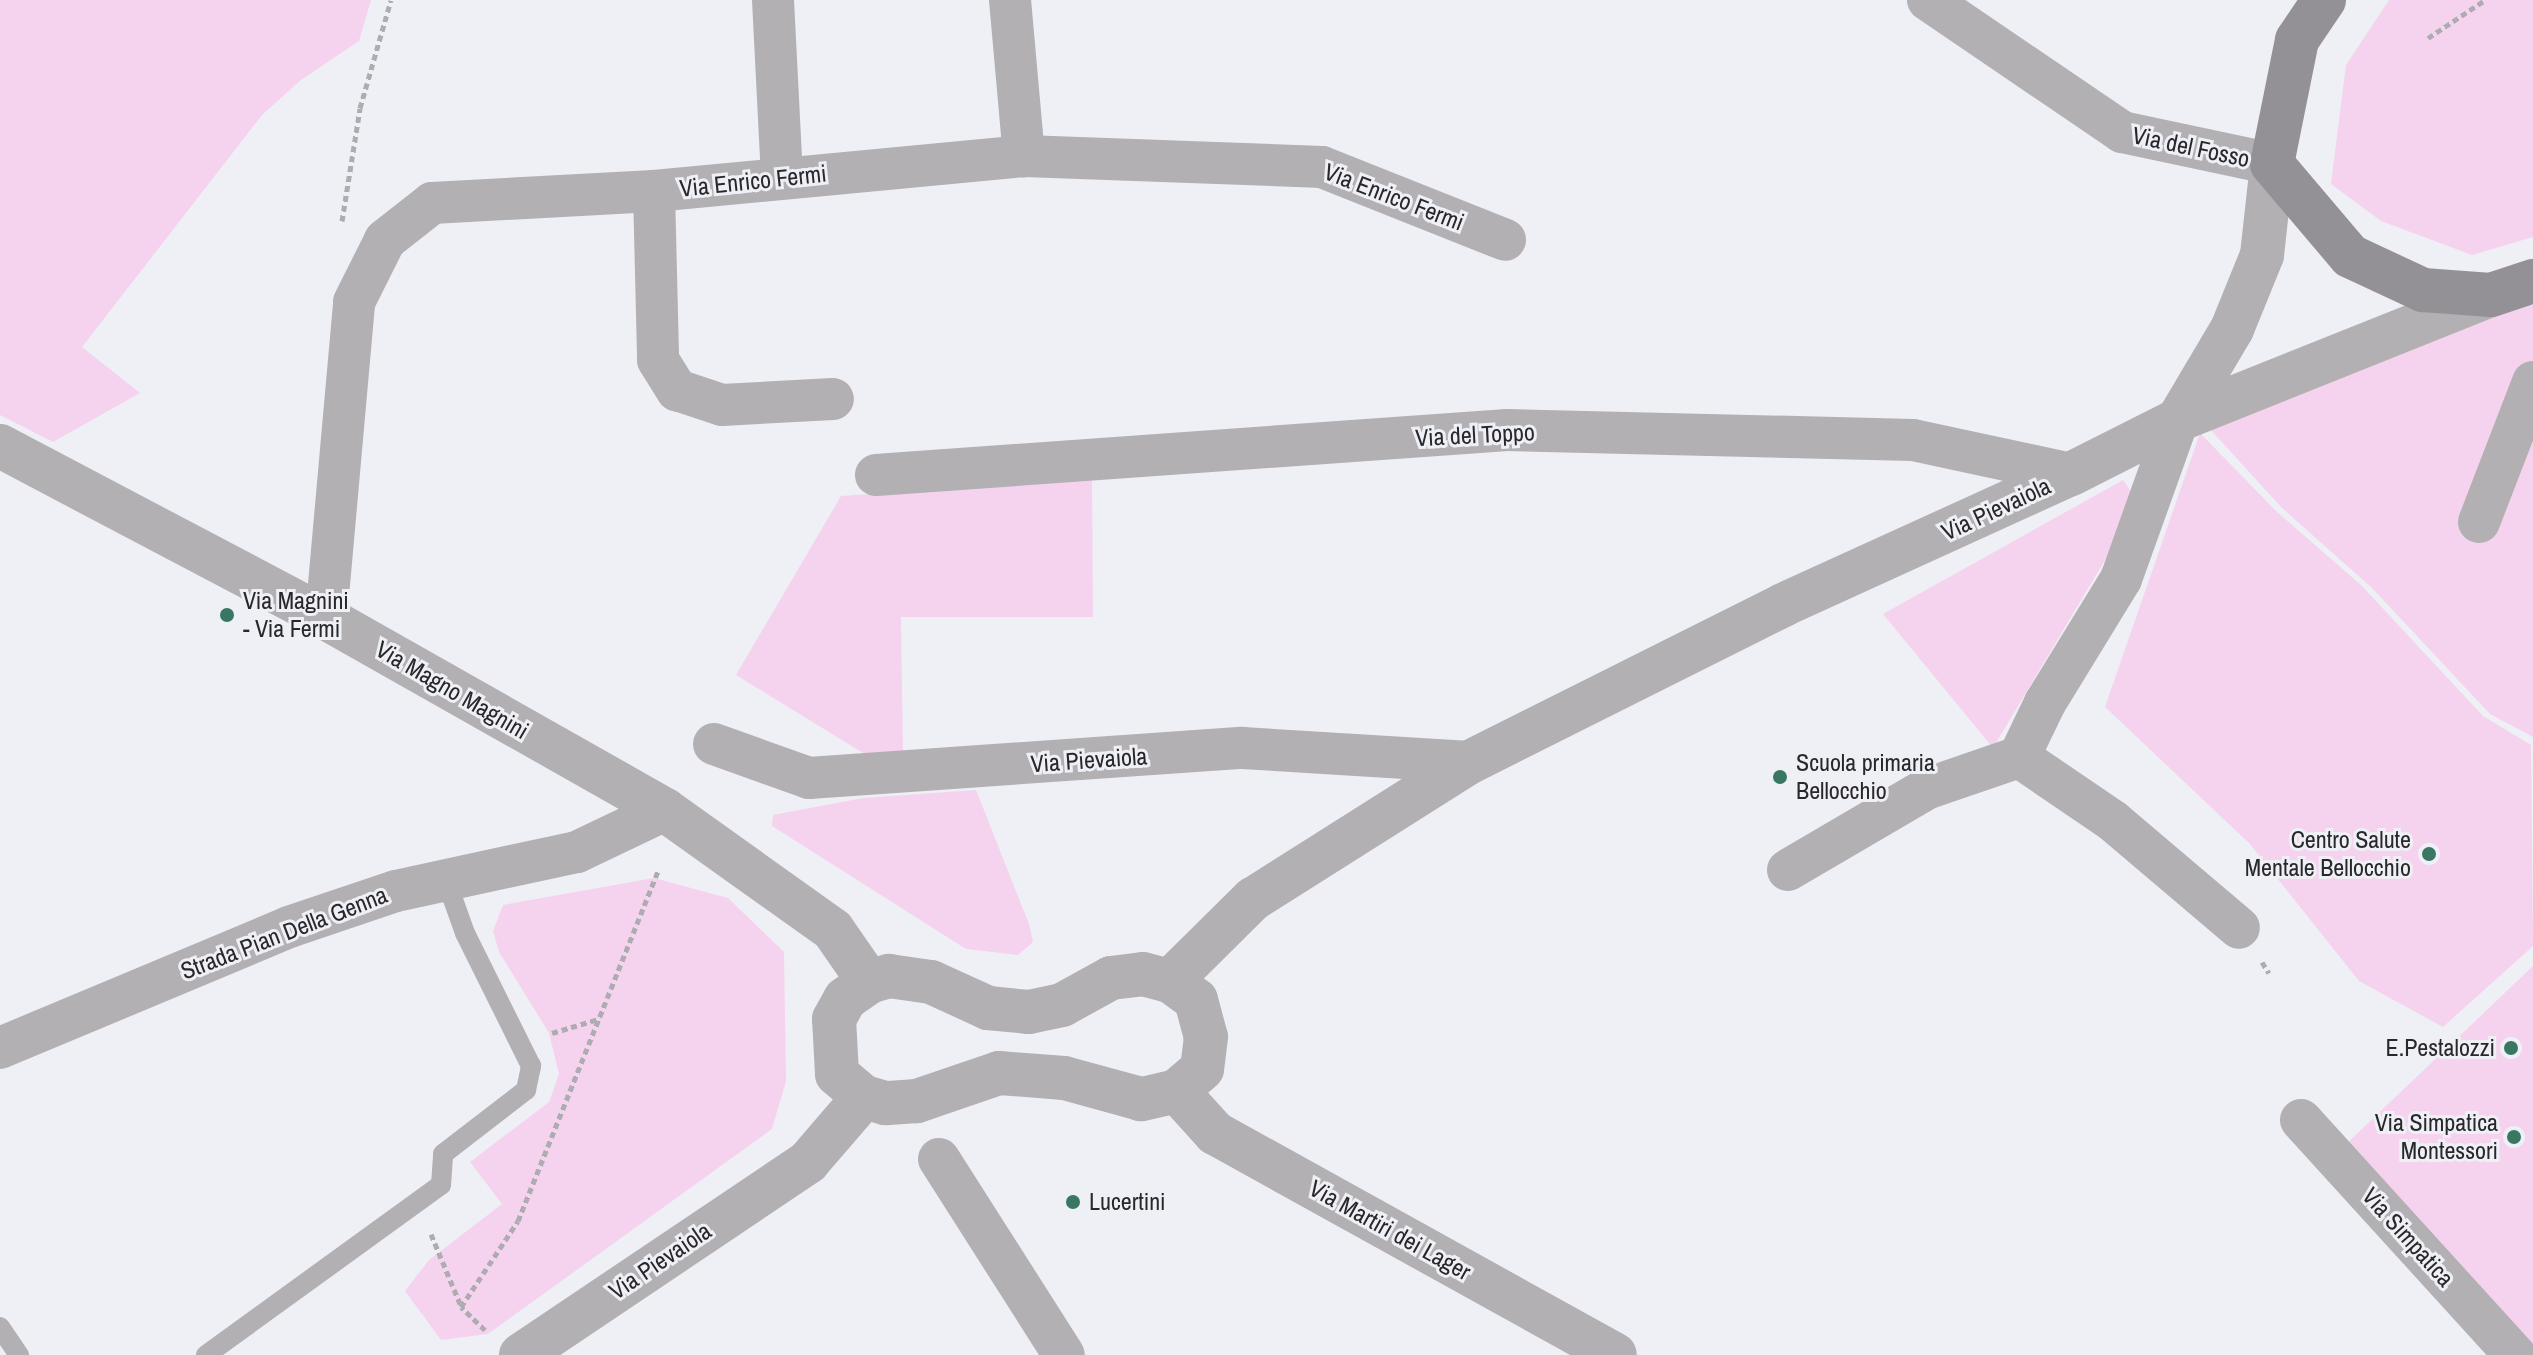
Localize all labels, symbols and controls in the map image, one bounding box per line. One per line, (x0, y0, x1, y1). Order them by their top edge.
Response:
street label: Via del Fosso (2130, 121, 2252, 173)
street label: Via Enrico Fermi (1320, 157, 1468, 237)
street label: Via Enrico Fermi (678, 159, 828, 203)
street label: Via del Toppo (1414, 417, 1536, 453)
street label: Via Pievaiola (1937, 471, 2055, 547)
place label: Via Magnini - Via Fermi (243, 587, 349, 643)
marker: Via Magnini - Via Fermi (218, 606, 236, 624)
street label: Via Magno Magnini (371, 635, 533, 745)
street label: Via Pievaiola (1030, 742, 1148, 778)
place label: Scuola primaria Bellocchio (1796, 749, 1935, 805)
marker: Scuola primaria Bellocchio (1771, 768, 1789, 786)
place label: Centro Salute Mentale Bellocchio (2245, 826, 2411, 882)
marker: Centro Salute Mentale Bellocchio (2418, 843, 2440, 865)
street label: Strada Pian Della Genna (177, 880, 391, 986)
place label: E.Pestalozzi (2386, 1034, 2495, 1062)
marker: E.Pestalozzi (2502, 1039, 2520, 1057)
place label: Via Simpatica Montessori (2375, 1109, 2498, 1165)
marker: Via Simpatica Montessori (2505, 1128, 2523, 1146)
street label: Via Martiri dei Lager (1304, 1174, 1476, 1286)
street label: Via Simpatica (2356, 1182, 2460, 1292)
place label: Lucertini (1089, 1188, 1166, 1216)
marker: Lucertini (1064, 1193, 1082, 1211)
street label: Via Pievaiola (604, 1216, 716, 1306)

